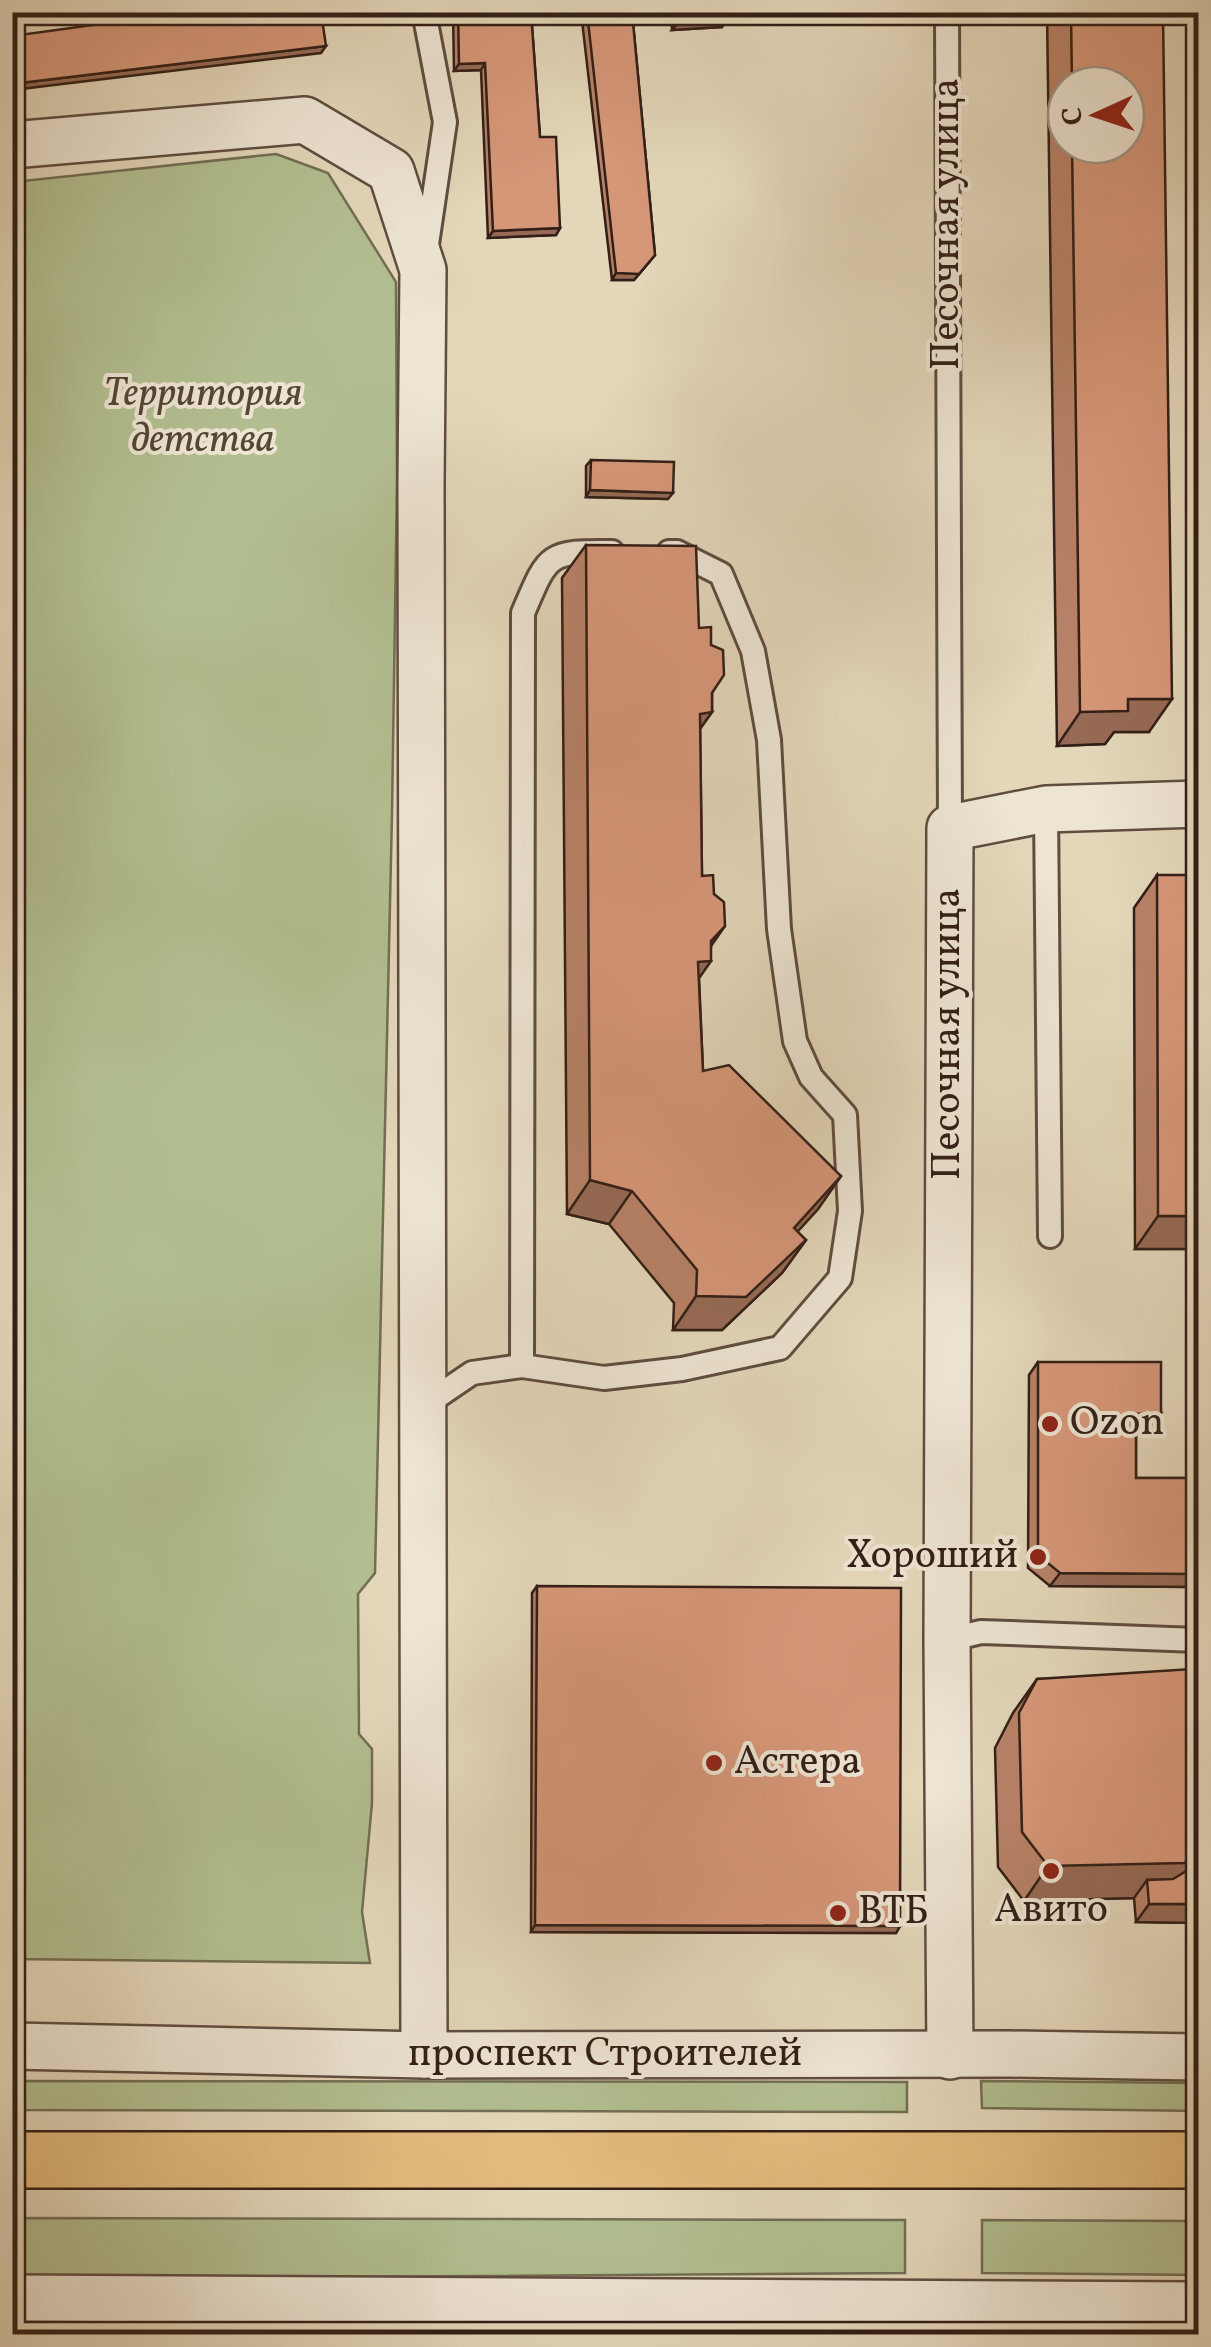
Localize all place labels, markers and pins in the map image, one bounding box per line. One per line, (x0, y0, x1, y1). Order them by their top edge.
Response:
place label: Ozon (1070, 1396, 1164, 1452)
marker: Ozon (1039, 1413, 1061, 1435)
place label: Хороший (846, 1529, 1018, 1585)
marker: Хороший (1027, 1546, 1049, 1568)
place label: Астера (734, 1735, 861, 1791)
marker: Астера (703, 1752, 725, 1774)
marker: Авито (1040, 1860, 1062, 1882)
place label: Авито (994, 1883, 1108, 1939)
place label: ВТБ (858, 1885, 929, 1941)
marker: ВТБ (827, 1902, 849, 1924)

